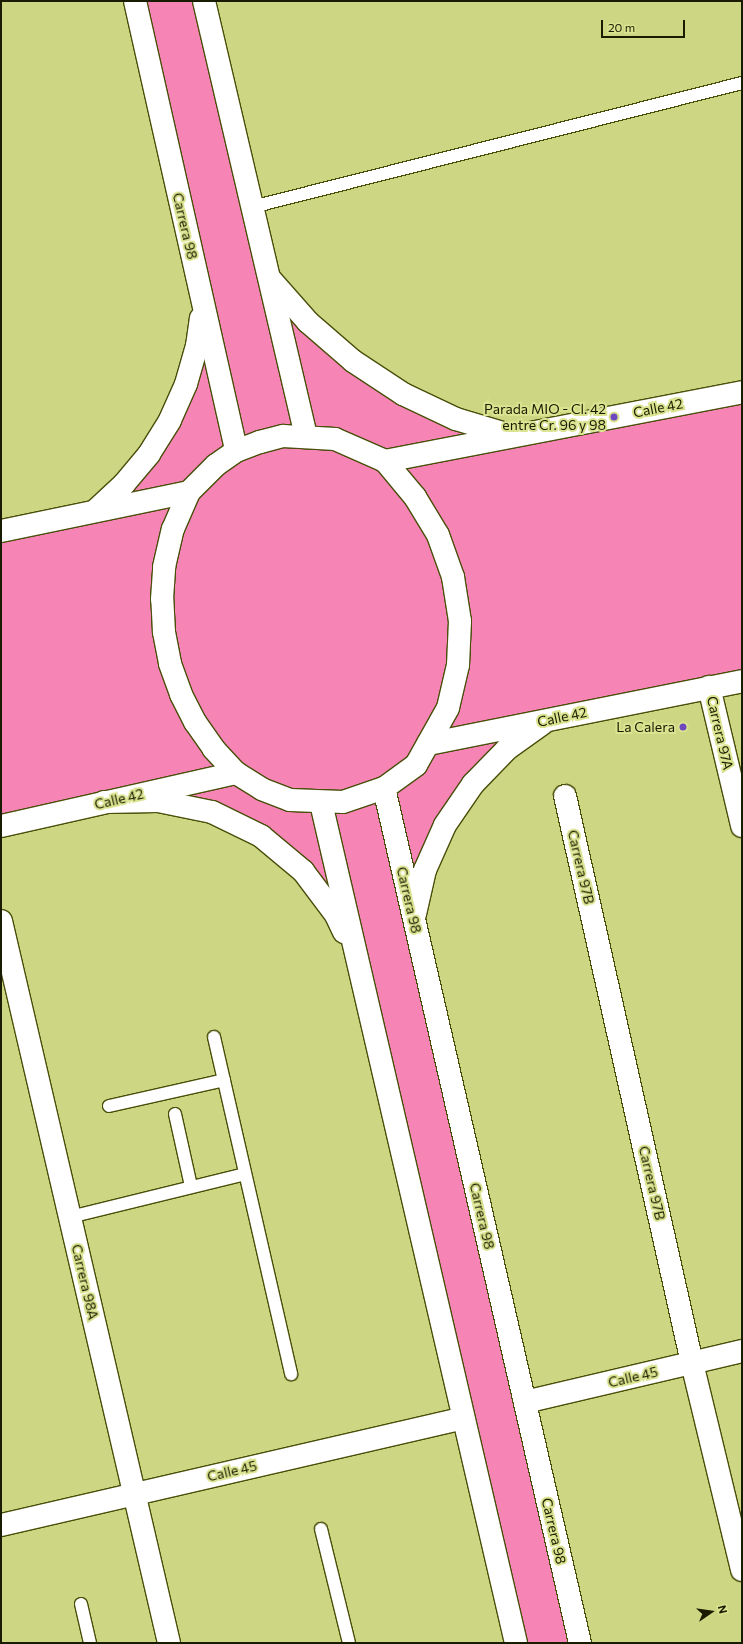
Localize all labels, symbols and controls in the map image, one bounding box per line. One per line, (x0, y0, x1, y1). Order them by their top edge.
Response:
scale bar (603, 12, 687, 38)
text: 20 m (608, 20, 635, 34)
street label: Carrera 98 (169, 191, 201, 261)
street label: Calle 42 (632, 395, 684, 421)
place label: Parada MIO - Cl. 42 entre Cr. 96 y 98 (484, 401, 606, 434)
marker: Parada MIO - Cl. 42 entre Cr. 96 y 98 (609, 412, 619, 422)
street label: Carrera 97A (703, 695, 737, 771)
street label: Calle 42 (536, 704, 588, 730)
place label: La Calera (616, 719, 675, 735)
marker: La Calera (678, 722, 688, 732)
street label: Calle 42 (93, 785, 145, 813)
street label: Carrera 97B (564, 828, 598, 906)
street label: Carrera 98 (393, 865, 425, 935)
street label: Carrera 97B (635, 1144, 669, 1222)
street label: Carrera 98 (466, 1181, 498, 1251)
street label: Carrera 98A (68, 1243, 102, 1321)
street label: Calle 45 (606, 1363, 660, 1391)
street label: Calle 45 (205, 1457, 259, 1485)
street label: Carrera 98 (538, 1496, 570, 1566)
north arrow (691, 1592, 731, 1632)
text: N (716, 1604, 730, 1615)

